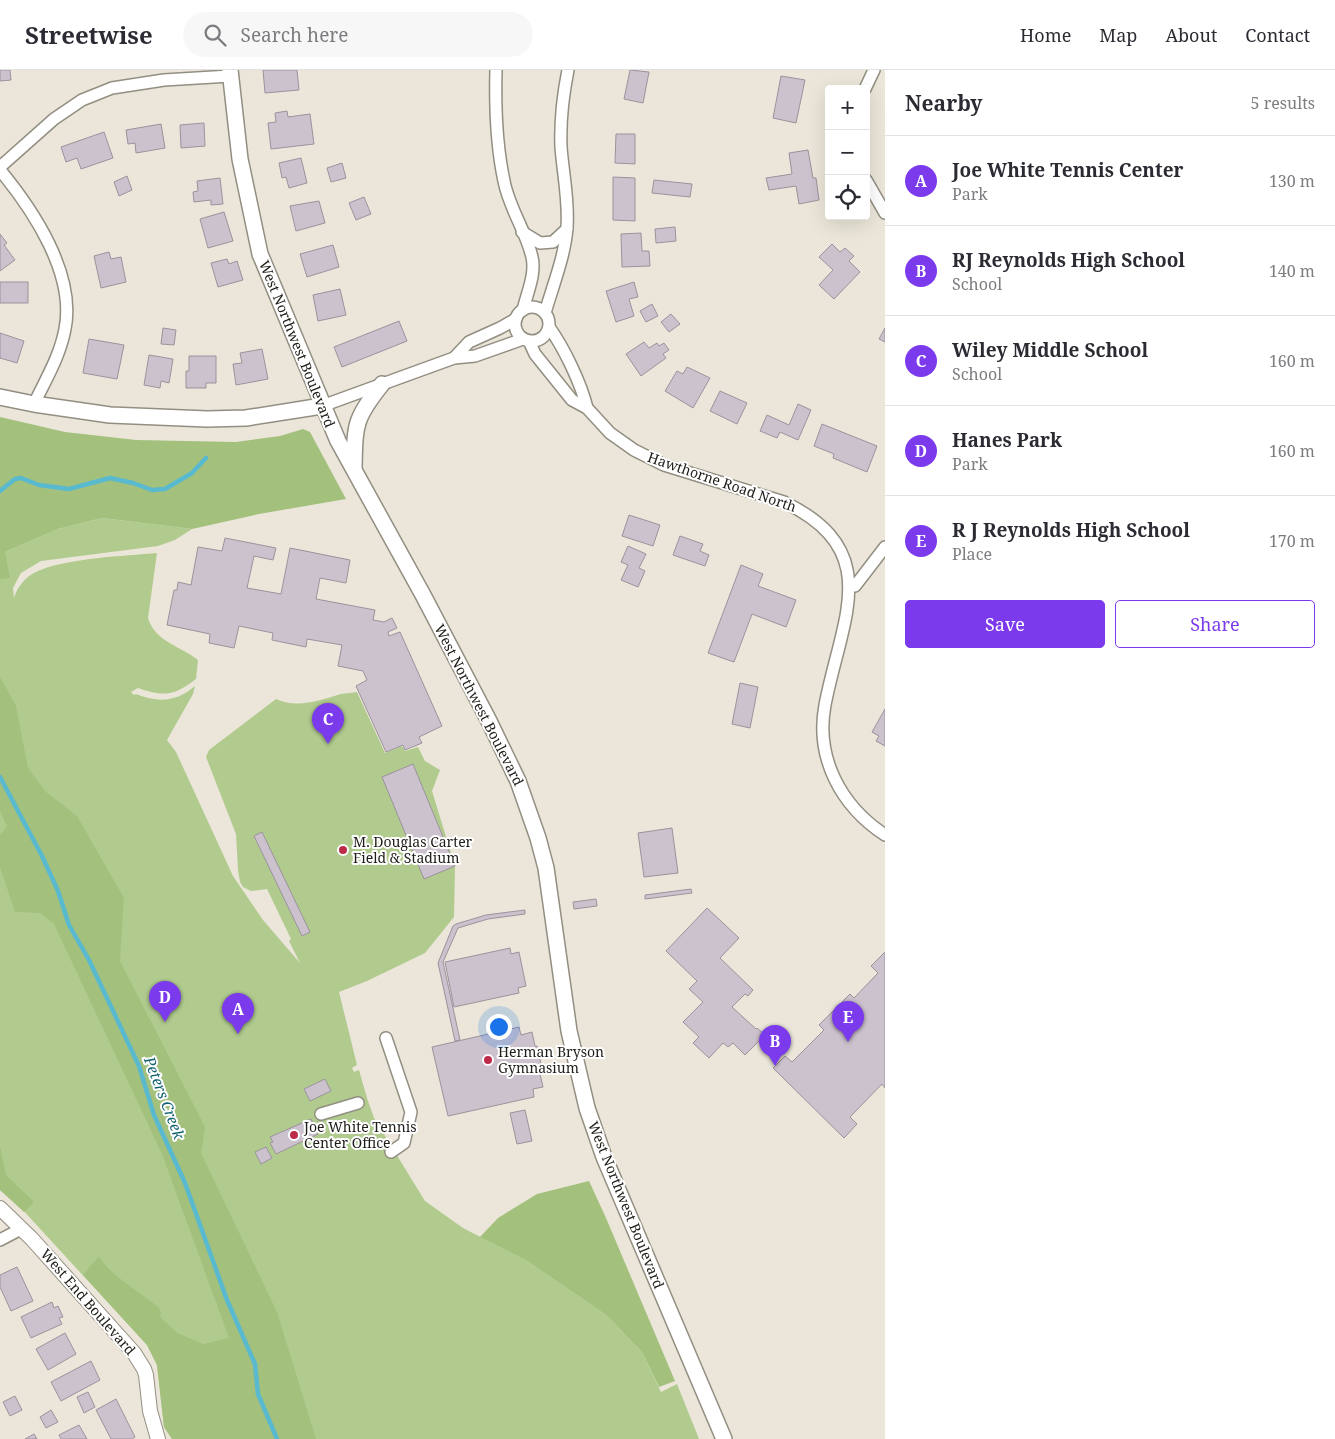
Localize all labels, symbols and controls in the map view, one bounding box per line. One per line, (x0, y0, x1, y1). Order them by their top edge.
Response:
search box (183, 12, 533, 57)
text: Streetwise (25, 18, 153, 51)
icon: search (201, 21, 229, 49)
text: Search here (241, 22, 348, 48)
text: Home (1020, 23, 1071, 47)
text: Map (1099, 23, 1137, 47)
text: About (1165, 23, 1217, 47)
text: Contact (1245, 23, 1310, 47)
map controls (825, 85, 870, 220)
button: + (825, 85, 870, 130)
text: Nearby (905, 89, 983, 117)
text: 5 results (1251, 92, 1315, 114)
button: − (825, 130, 870, 175)
text: Joe White Tennis Center (952, 157, 1184, 183)
text: A (915, 170, 927, 192)
text: 130 m (1269, 170, 1315, 192)
button: locate (825, 175, 870, 220)
text: Park (952, 183, 988, 205)
text: RJ Reynolds High School (952, 247, 1185, 273)
street label: West Northwest Boulevard (255, 257, 340, 431)
text: B (916, 260, 926, 282)
text: 140 m (1269, 260, 1315, 282)
text: School (952, 273, 1002, 295)
text: Wiley Middle School (952, 337, 1148, 363)
text: C (916, 350, 926, 372)
text: 160 m (1269, 350, 1315, 372)
text: School (952, 363, 1002, 385)
text: Hanes Park (952, 427, 1062, 453)
text: D (915, 440, 927, 462)
text: 160 m (1269, 440, 1315, 462)
street label: Hawthorne Road North (645, 447, 799, 516)
text: Park (952, 453, 988, 475)
text: R J Reynolds High School (952, 517, 1190, 543)
text: E (916, 530, 926, 552)
text: 170 m (1269, 530, 1315, 552)
text: Place (952, 543, 992, 565)
button: Save (905, 600, 1105, 648)
button: Share (1115, 600, 1315, 648)
street label: West Northwest Boulevard (430, 621, 529, 789)
pin: C (312, 703, 344, 744)
place label: M. Douglas Carter Field & Stadium (353, 832, 473, 867)
marker: M. Douglas Carter Field & Stadium (337, 844, 349, 856)
pin: D (149, 981, 181, 1022)
pin: A (222, 993, 254, 1034)
pin: E (832, 1001, 864, 1042)
your location (486, 1014, 512, 1040)
pin: B (759, 1025, 791, 1066)
place label: Herman Bryson Gymnasium (498, 1042, 604, 1077)
water label: Peters Creek (140, 1053, 190, 1142)
marker: Herman Bryson Gymnasium (482, 1054, 494, 1066)
place label: Joe White Tennis Center Office (303, 1117, 417, 1152)
street label: West Northwest Boulevard (584, 1118, 669, 1292)
marker: Joe White Tennis Center Office (288, 1129, 300, 1141)
street label: West End Boulevard (37, 1244, 140, 1359)

